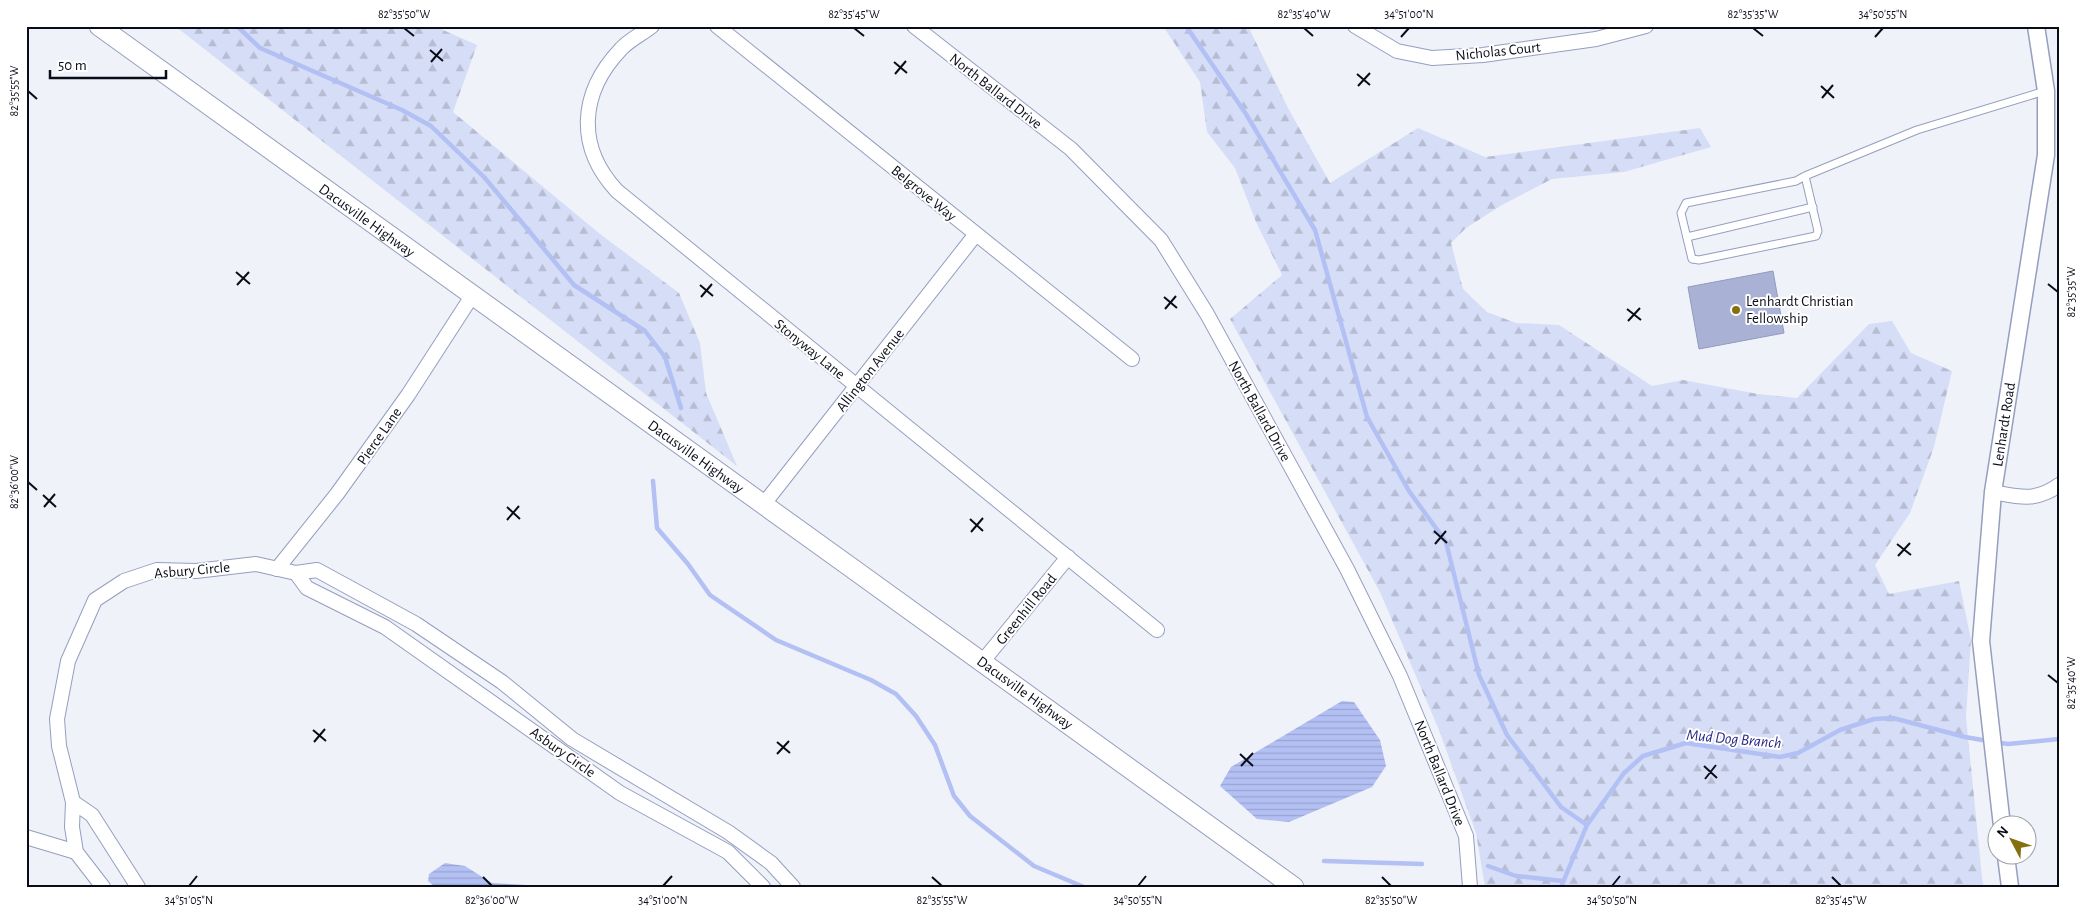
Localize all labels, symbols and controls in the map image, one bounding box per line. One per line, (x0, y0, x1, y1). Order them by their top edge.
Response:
text: 82°35'50"W (378, 8, 430, 20)
text: 82°35'45"W (828, 8, 880, 20)
text: 82°35'40"W (1278, 8, 1331, 20)
text: 34°51'00"N (1384, 8, 1434, 20)
text: 82°35'35"W (1728, 8, 1779, 20)
text: 34°50'55"N (1858, 8, 1908, 20)
street label: Nicholas Court (1455, 40, 1542, 63)
scale bar (50, 48, 166, 80)
street label: North Ballard Drive (947, 51, 1045, 132)
text: 50 m (58, 58, 87, 73)
text: 82°35'55"W (8, 65, 20, 116)
street label: Belgrove Way (888, 163, 960, 224)
street label: Dacusville Highway (316, 181, 418, 261)
text: 82°35'35"W (2065, 266, 2077, 317)
place label: Lenhardt Christian Fellowship (1746, 294, 1854, 326)
marker: Lenhardt Christian Fellowship (1730, 304, 1742, 316)
street label: Stonyway Lane (772, 317, 848, 382)
street label: Allington Avenue (834, 326, 907, 415)
street label: North Ballard Drive (1226, 358, 1293, 464)
street label: Lenhardt Road (1990, 381, 2018, 468)
street label: Pierce Lane (354, 405, 405, 468)
street label: Dacusville Highway (645, 418, 747, 497)
text: 82°36'00"W (8, 455, 20, 509)
street label: Asbury Circle (154, 560, 231, 581)
street label: Greenhill Road (993, 571, 1059, 648)
street label: Dacusville Highway (974, 653, 1076, 733)
text: 82°35'40"W (2065, 656, 2077, 709)
street label: North Ballard Drive (1412, 718, 1468, 828)
street label: Asbury Circle (527, 724, 598, 780)
water label: Mud Dog Branch (1686, 727, 1782, 751)
north arrow (1988, 816, 2038, 866)
text: N (1994, 824, 2011, 840)
text: 34°51'05"N (165, 894, 213, 906)
text: 82°36'00"W (465, 894, 519, 906)
text: 34°51'00"N (638, 894, 688, 906)
text: 82°35'55"W (917, 894, 968, 906)
text: 34°50'55"N (1113, 894, 1163, 906)
text: 82°35'50"W (1365, 894, 1417, 906)
text: 34°50'50"N (1587, 894, 1637, 906)
text: 82°35'45"W (1815, 894, 1867, 906)

